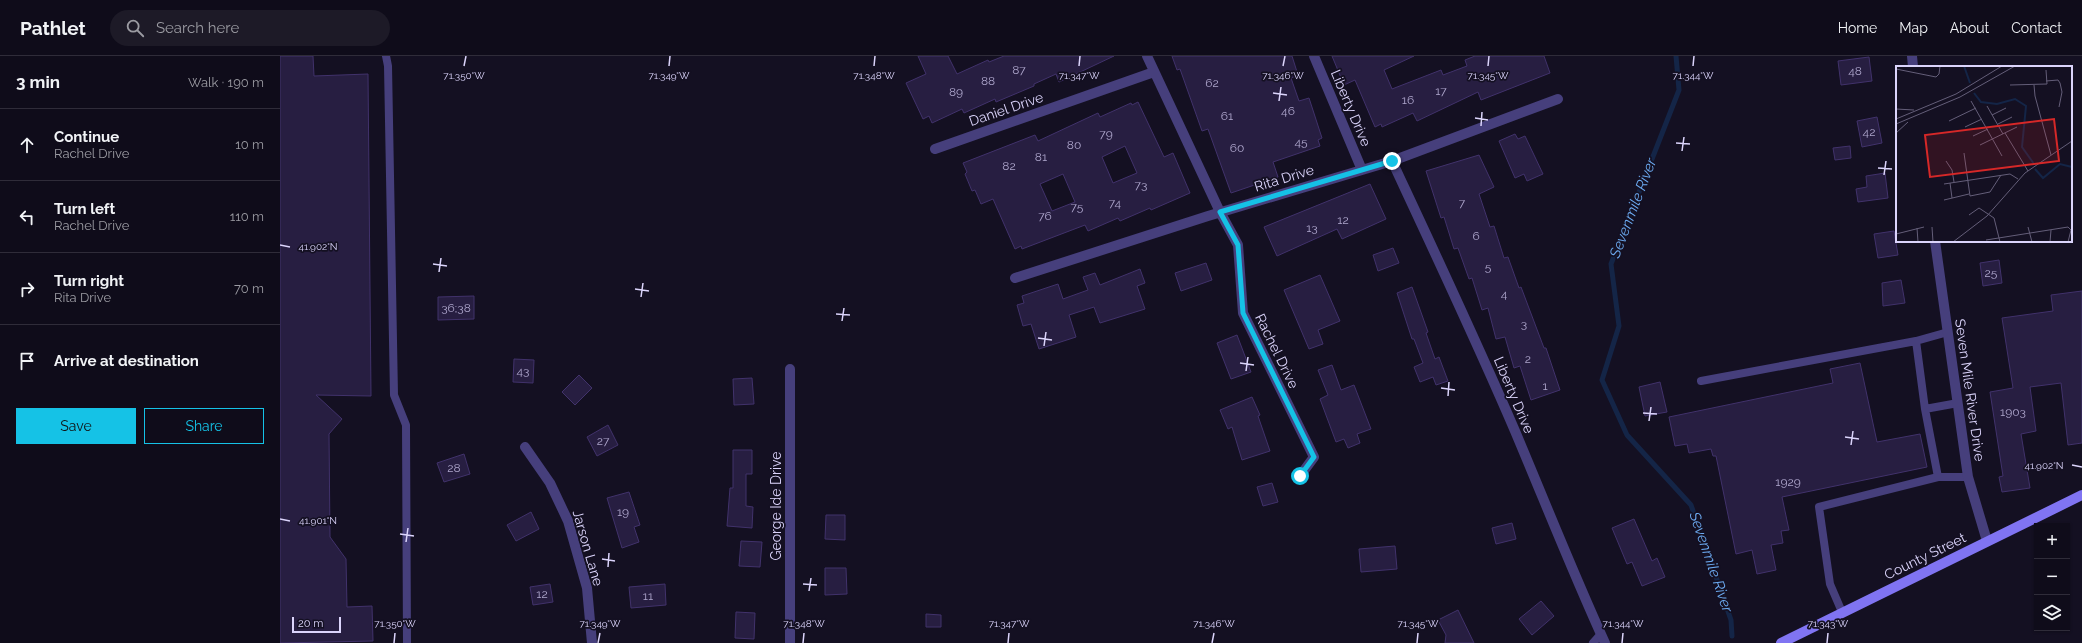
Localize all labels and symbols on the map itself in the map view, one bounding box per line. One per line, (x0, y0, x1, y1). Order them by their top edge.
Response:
house number: 87 (1012, 63, 1026, 77)
house number: 48 (1848, 64, 1862, 78)
inset map (1896, 66, 2072, 242)
street label: Liberty Drive (1328, 67, 1374, 149)
text: 71.350°W (443, 70, 485, 81)
text: 71.349°W (649, 70, 690, 81)
text: 71.348°W (853, 70, 895, 81)
text: 71.347°W (1059, 70, 1100, 81)
text: 71.346°W (1262, 70, 1304, 81)
text: 71.345°W (1468, 70, 1509, 81)
text: 71.344°W (1673, 70, 1714, 81)
house number: 88 (981, 74, 995, 88)
house number: 62 (1205, 76, 1219, 90)
house number: 17 (1435, 84, 1447, 98)
house number: 89 (949, 85, 963, 99)
street label: Daniel Drive (967, 89, 1045, 129)
house number: 16 (1402, 93, 1414, 107)
house number: 46 (1281, 104, 1295, 118)
house number: 61 (1221, 109, 1233, 123)
house number: 42 (1863, 125, 1875, 139)
house number: 79 (1099, 127, 1113, 141)
house number: 45 (1294, 135, 1308, 149)
house number: 80 (1067, 138, 1081, 152)
house number: 60 (1230, 141, 1244, 155)
house number: 81 (1035, 150, 1047, 164)
route end (1383, 152, 1401, 170)
water label: Sevenmile River (1605, 155, 1661, 261)
house number: 82 (1002, 159, 1016, 173)
street label: Rita Drive (1252, 161, 1316, 195)
house number: 73 (1135, 178, 1147, 192)
house number: 74 (1109, 196, 1122, 210)
house number: 7 (1459, 196, 1466, 210)
house number: 75 (1071, 200, 1084, 214)
house number: 76 (1038, 209, 1052, 223)
house number: 12 (1337, 213, 1349, 227)
house number: 13 (1306, 221, 1318, 235)
house number: 6 (1472, 229, 1480, 243)
text: 41.902°N (298, 241, 338, 252)
house number: 5 (1485, 260, 1492, 274)
house number: 25 (1985, 266, 1998, 280)
house number: 4 (1501, 287, 1508, 301)
house number: 36;38 (441, 301, 471, 315)
street label: Rachel Drive (1252, 311, 1302, 391)
house number: 3 (1521, 317, 1527, 331)
street label: Seven Mile River Drive (1952, 318, 1988, 462)
house number: 2 (1525, 352, 1531, 366)
street label: Liberty Drive (1491, 354, 1537, 436)
house number: 43 (517, 364, 529, 378)
house number: 1 (1542, 379, 1548, 393)
house number: 1903 (2000, 405, 2026, 419)
house number: 27 (597, 434, 610, 448)
street label: George Ide Drive (768, 452, 784, 561)
text: 41.902°N (2024, 460, 2064, 471)
house number: 28 (447, 461, 461, 475)
route start (1291, 467, 1309, 485)
house number: 1929 (1775, 475, 1801, 489)
house number: 19 (617, 505, 629, 519)
street label: Jarson Lane (570, 508, 606, 588)
water label: Sevenmile River (1685, 508, 1737, 615)
text: 41.901°N (299, 515, 337, 526)
street label: County Street (1882, 529, 1969, 583)
house number: 12 (536, 587, 548, 601)
house number: 11 (643, 589, 653, 603)
scale bar (292, 615, 341, 634)
text: 71.350°W (374, 618, 416, 629)
text: 71.349°W (580, 618, 621, 629)
text: 71.348°W (783, 618, 825, 629)
text: 71.347°W (989, 618, 1030, 629)
text: 71.346°W (1193, 618, 1235, 629)
text: 71.345°W (1398, 618, 1439, 629)
text: 71.344°W (1603, 618, 1644, 629)
text: 71.343°W (1808, 618, 1849, 629)

